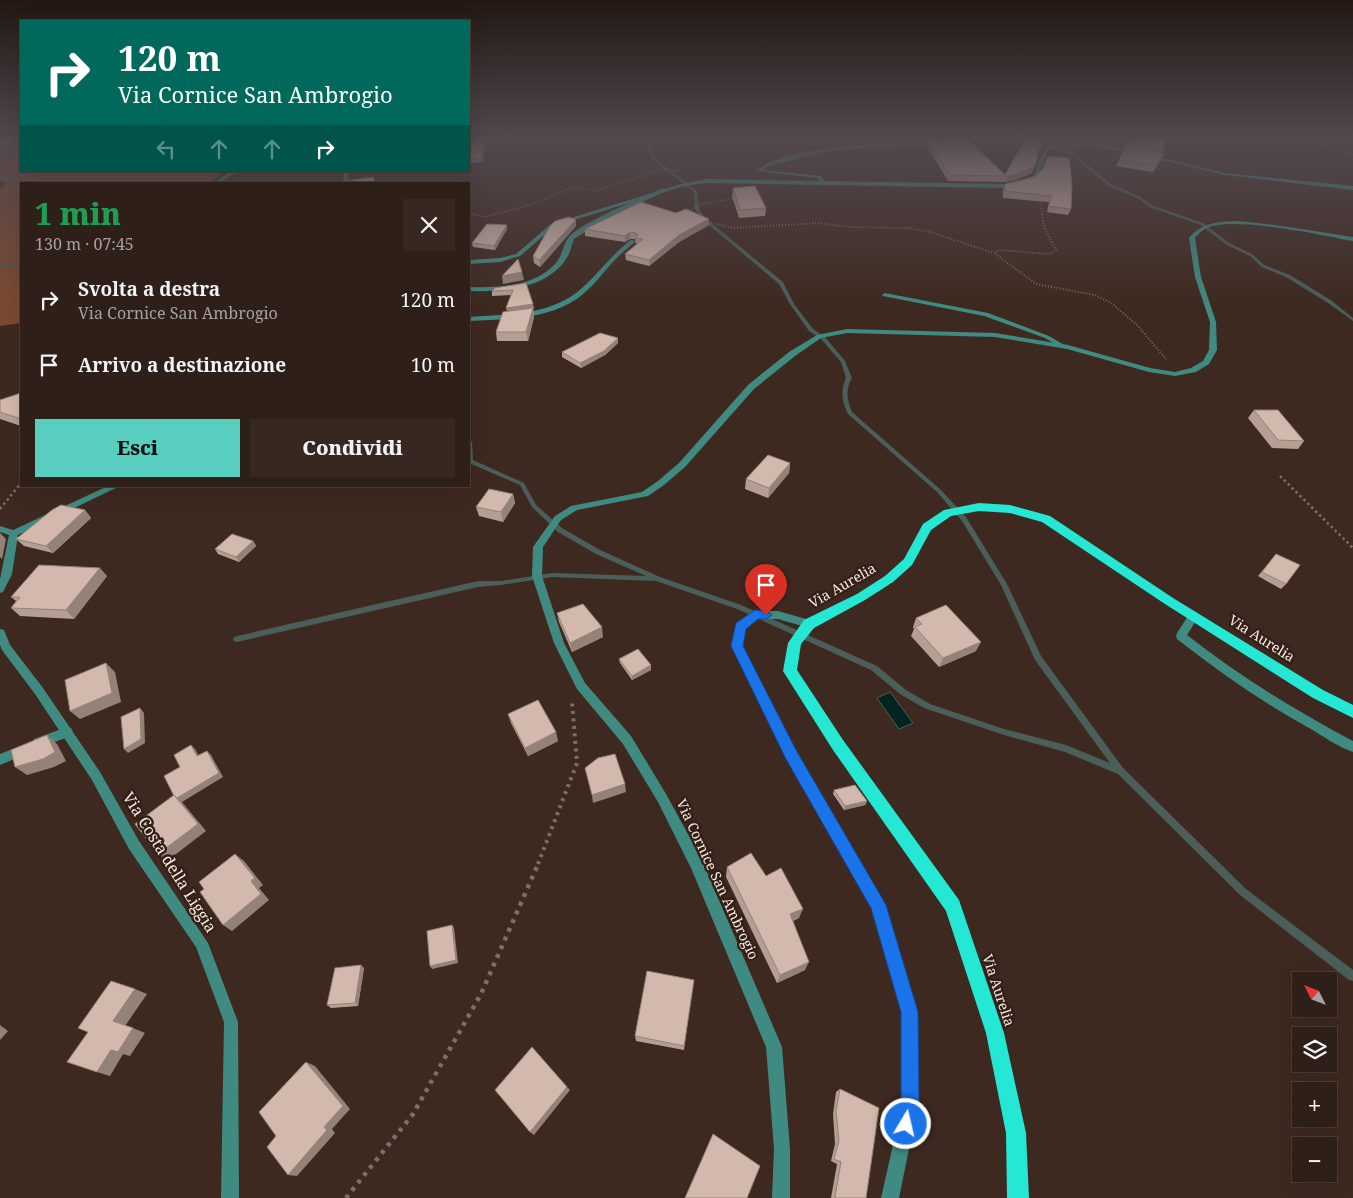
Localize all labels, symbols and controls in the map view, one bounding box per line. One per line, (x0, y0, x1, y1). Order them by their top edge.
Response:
text: 120 m (118, 34, 221, 81)
icon: right (35, 40, 100, 105)
text: Via Cornice San Ambrogio (118, 79, 393, 109)
icon: left (152, 135, 180, 163)
icon: ahead (205, 135, 233, 163)
icon: ahead (258, 135, 286, 163)
icon: right (311, 135, 339, 163)
text: 1 min (35, 193, 121, 234)
button: close (403, 199, 455, 251)
text: 130 m · 07:45 (35, 233, 134, 255)
text: Svolta a destra (78, 276, 220, 302)
icon: right (35, 286, 63, 314)
text: 120 m (400, 287, 455, 313)
text: Via Cornice San Ambrogio (78, 302, 278, 324)
icon: arrive (35, 351, 63, 379)
text: Arrivo a destinazione (78, 352, 286, 378)
text: 10 m (411, 352, 455, 378)
button: Esci (35, 419, 240, 477)
button: Condividi (250, 419, 455, 477)
street label: Via Aurelia (805, 558, 879, 612)
pin (745, 564, 787, 615)
icon: arrive (752, 571, 780, 599)
street label: Via Aurelia (1225, 610, 1299, 666)
street label: Via Costa della Liggia (118, 787, 222, 937)
street label: Via Cornice San Ambrogio (672, 796, 764, 962)
street label: Via Aurelia (978, 952, 1020, 1029)
north arrow (1292, 972, 1338, 1018)
map controls (1292, 972, 1337, 1182)
button: layers (1292, 1027, 1337, 1072)
button: + (1292, 1082, 1337, 1127)
position arrow (879, 1097, 931, 1149)
button: − (1292, 1137, 1337, 1182)

